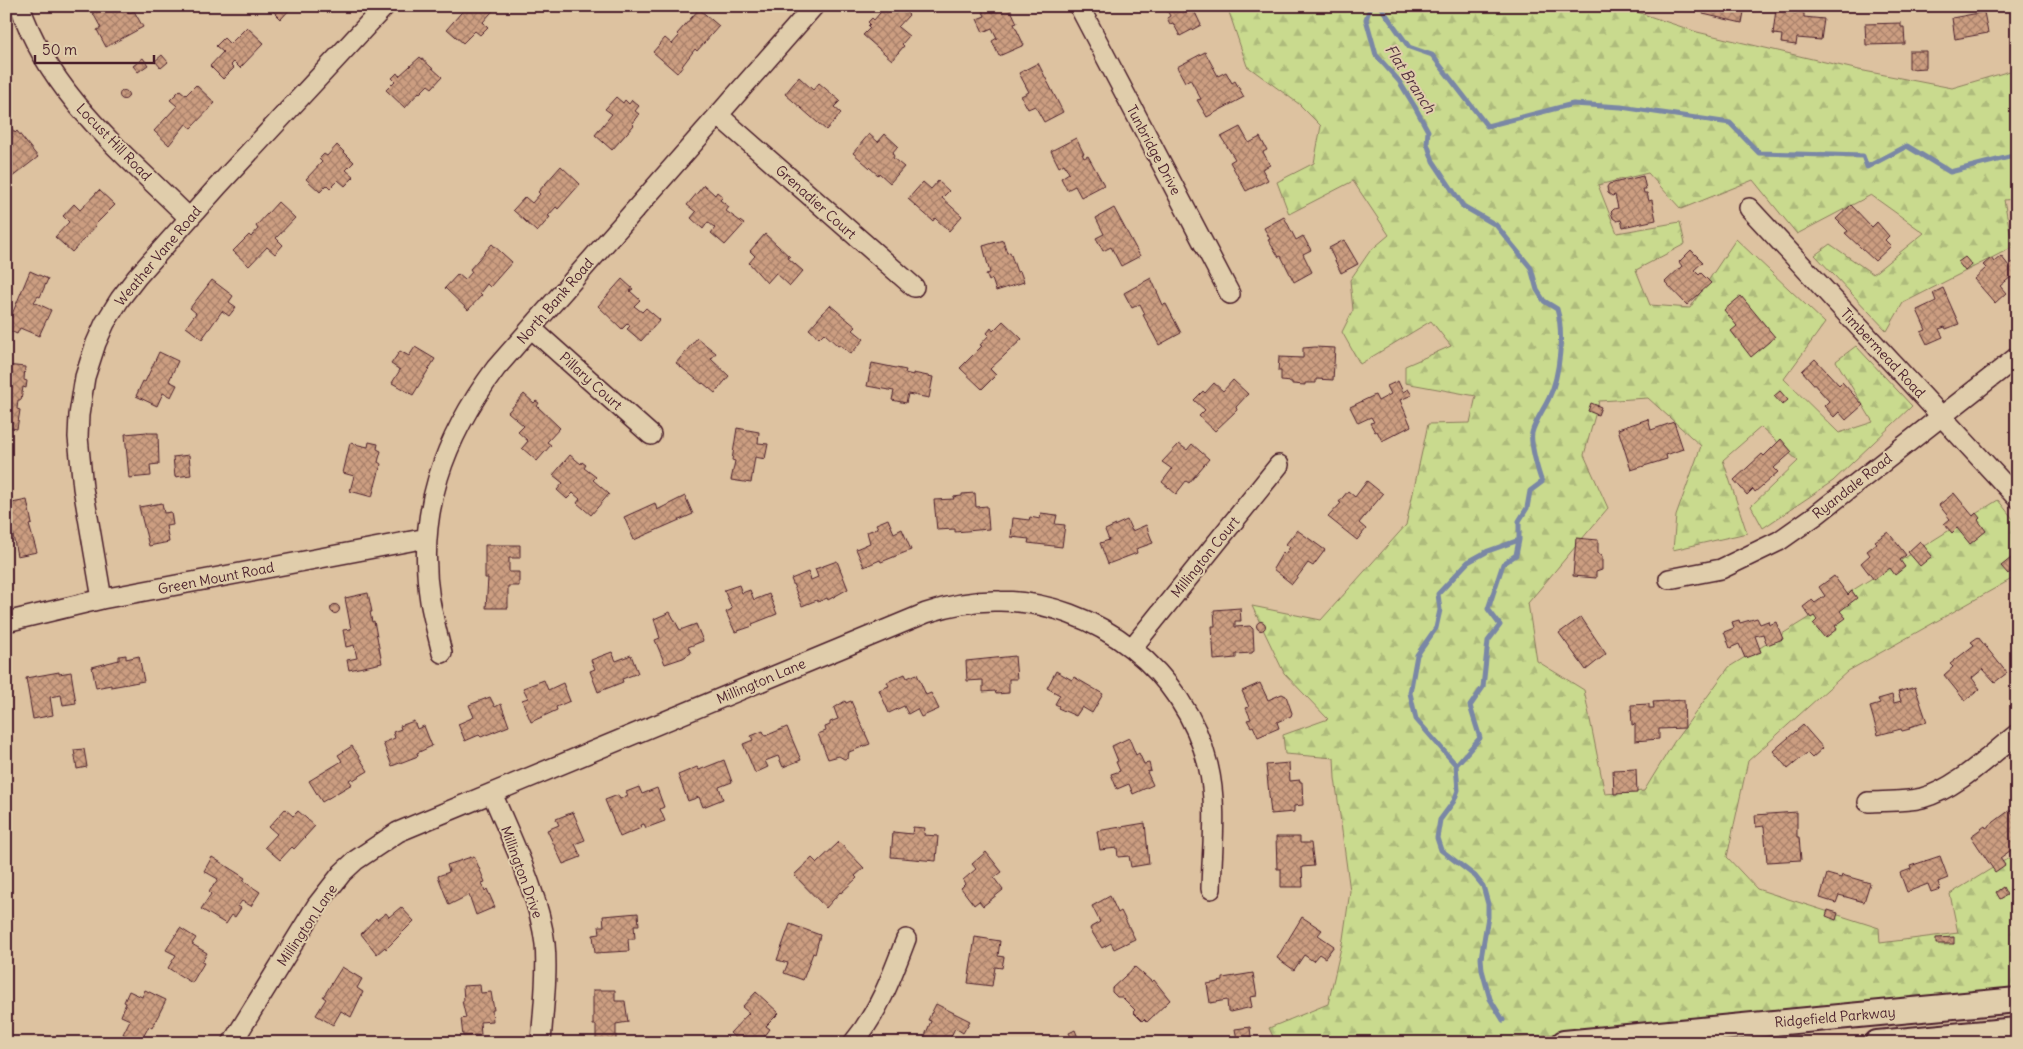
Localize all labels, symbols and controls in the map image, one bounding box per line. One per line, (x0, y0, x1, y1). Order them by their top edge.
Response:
scale bar (35, 32, 154, 64)
text: 50 m (42, 40, 77, 59)
water label: Flat Branch (1381, 41, 1440, 117)
street label: Locust Hill Road (73, 100, 155, 184)
street label: Tunbridge Drive (1123, 102, 1185, 198)
street label: Grenadier Court (772, 161, 860, 243)
street label: Weather Vane Road (111, 202, 205, 310)
street label: North Bank Road (513, 254, 597, 348)
street label: Timbermead Road (1837, 304, 1929, 402)
street label: Pillary Court (556, 348, 626, 414)
street label: Ryandale Road (1809, 449, 1895, 523)
street label: Millington Court (1167, 513, 1243, 601)
street label: Green Mount Road (156, 558, 276, 598)
street label: Millington Lane (714, 654, 808, 708)
street label: Millington Drive (497, 823, 547, 921)
street label: Millington Lane (273, 881, 341, 969)
street label: Ridgefield Parkway (1774, 1003, 1896, 1031)

